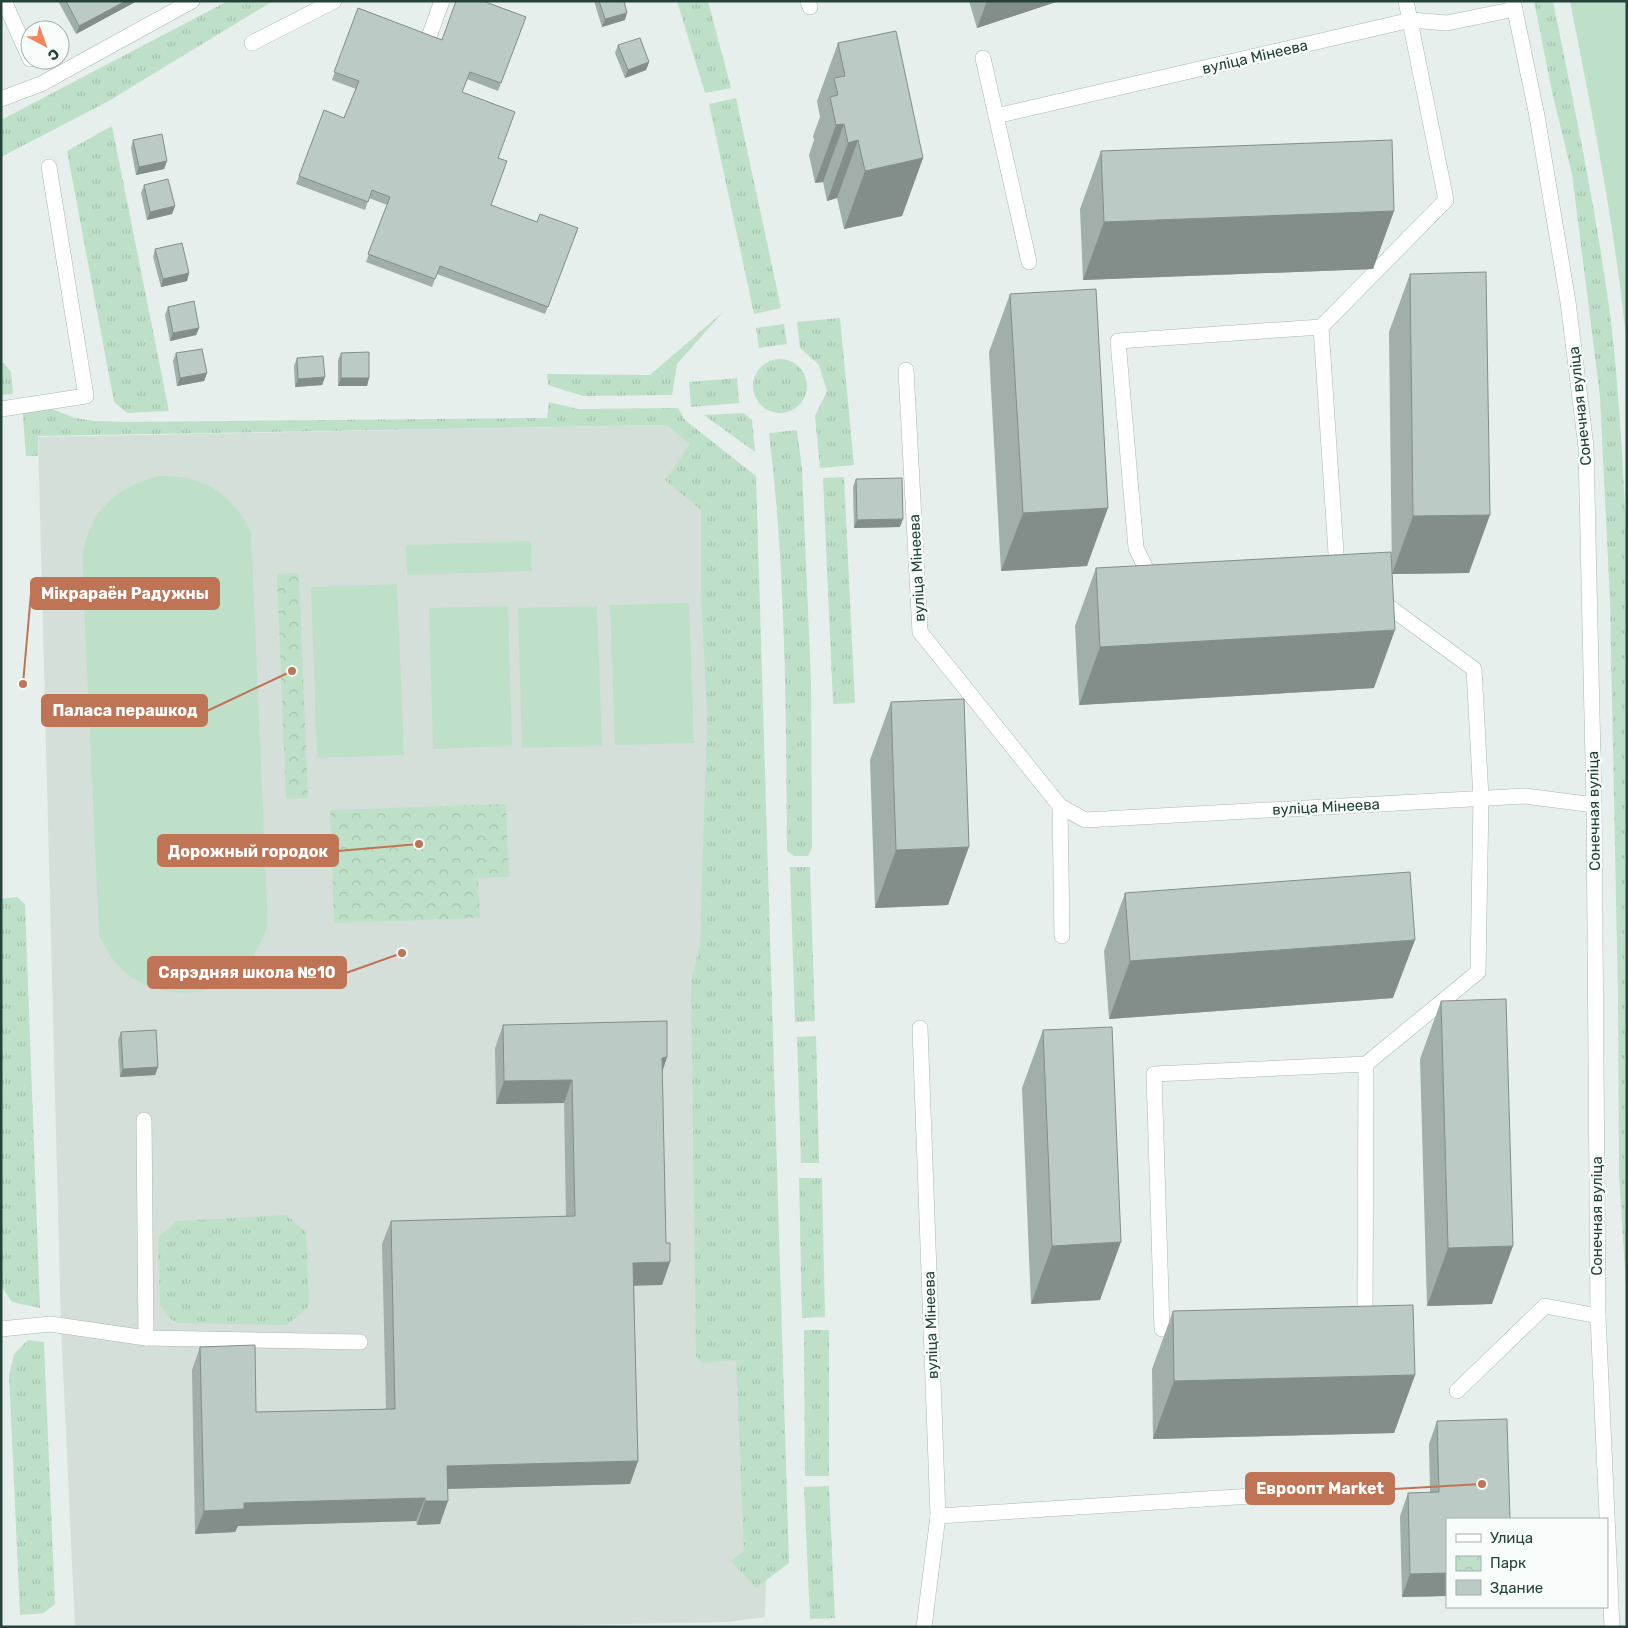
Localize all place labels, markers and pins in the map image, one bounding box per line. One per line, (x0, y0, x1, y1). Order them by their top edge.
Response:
callout: Мікрараён Радужны (31, 578, 219, 609)
callout: Паласа перашкод (42, 695, 207, 726)
callout: Дорожный городок (158, 835, 338, 866)
callout: Сярэдняя школа №10 (148, 957, 346, 988)
callout: Евроопт Market (1246, 1473, 1394, 1504)

